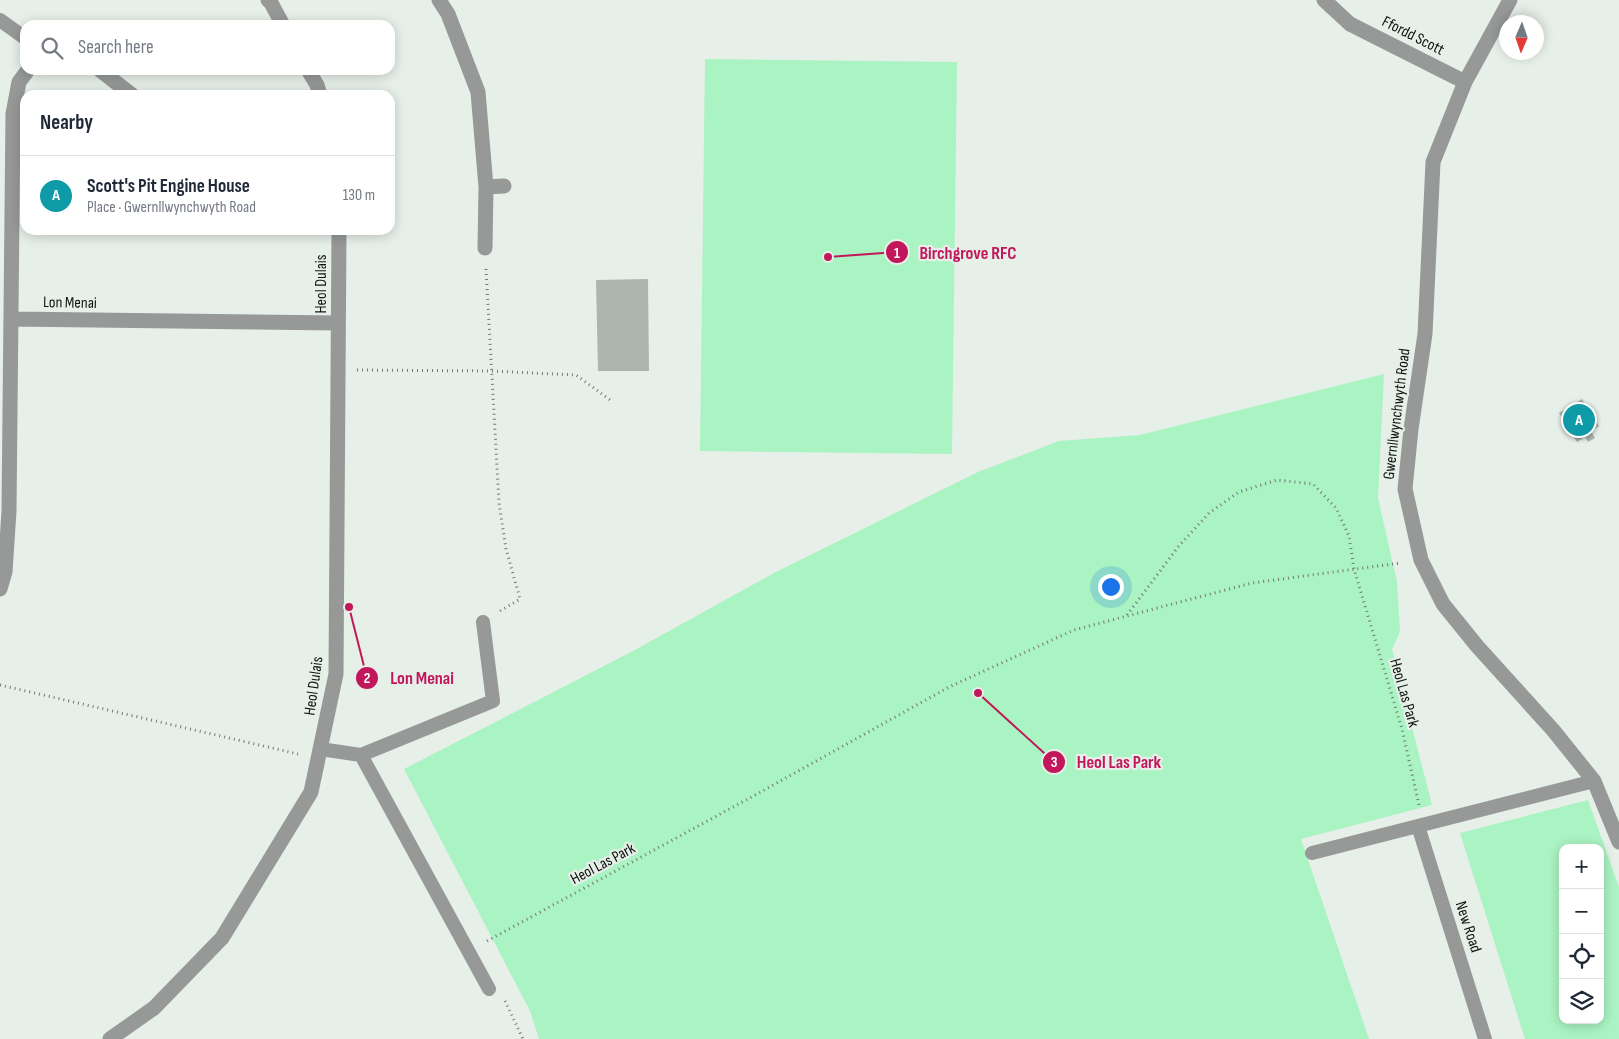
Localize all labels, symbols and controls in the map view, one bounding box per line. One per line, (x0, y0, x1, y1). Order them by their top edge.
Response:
street label: Ffordd Scott (1379, 12, 1447, 60)
north arrow (1499, 15, 1544, 60)
search box (20, 20, 395, 75)
icon: search (38, 34, 66, 62)
text: Search here (78, 36, 154, 59)
text: Nearby (40, 110, 93, 135)
text: Scott's Pit Engine House (87, 175, 250, 198)
text: A (52, 186, 60, 205)
text: 130 m (343, 186, 375, 205)
text: Place · Gwernllwynchwyth Road (87, 198, 256, 217)
callout: Birchgrove RFC (884, 236, 1026, 269)
text: Birchgrove RFC (919, 243, 1017, 264)
text: 1 (894, 244, 900, 263)
street label: Heol Dulais (312, 254, 331, 314)
street label: Lon Menai (43, 293, 97, 313)
street label: Gwernllwynchwyth Road (1380, 347, 1414, 481)
pin: A (1563, 401, 1595, 439)
your location (1098, 574, 1124, 600)
street label: Heol Dulais (300, 655, 328, 717)
street label: Heol Las Park (1385, 656, 1423, 730)
callout: Lon Menai (355, 661, 463, 694)
text: Lon Menai (390, 668, 454, 689)
text: 2 (364, 669, 370, 688)
callout: Heol Las Park (1042, 745, 1171, 778)
text: Heol Las Park (1077, 752, 1162, 773)
text: 3 (1051, 753, 1058, 772)
street label: Heol Las Park (567, 839, 639, 889)
map controls (1559, 844, 1604, 1024)
button: + (1559, 844, 1604, 889)
button: − (1559, 889, 1604, 934)
street label: New Road (1451, 899, 1485, 955)
button: locate (1559, 934, 1604, 979)
button: layers (1559, 979, 1604, 1024)

